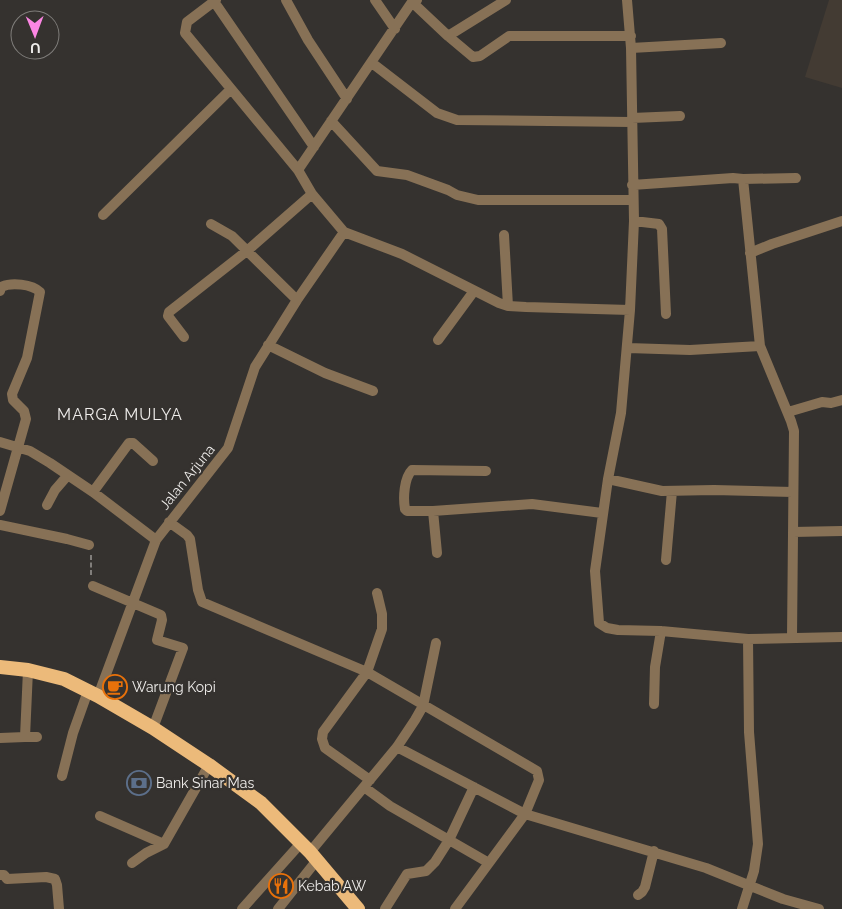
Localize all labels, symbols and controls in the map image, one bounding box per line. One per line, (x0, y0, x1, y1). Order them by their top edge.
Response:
north arrow (10, 10, 60, 60)
text: U (30, 40, 41, 56)
district label: MARGA MULYA (57, 405, 183, 424)
street label: Jalan Arjuna (156, 441, 218, 513)
cafe icon: Warung Kopi (102, 674, 128, 700)
place label: Warung Kopi (132, 679, 216, 695)
bank icon: Bank Sinar Mas (126, 770, 152, 796)
place label: Bank Sinar Mas (156, 775, 254, 791)
restaurant icon: Kebab AW (268, 873, 294, 899)
place label: Kebab AW (298, 878, 366, 894)

